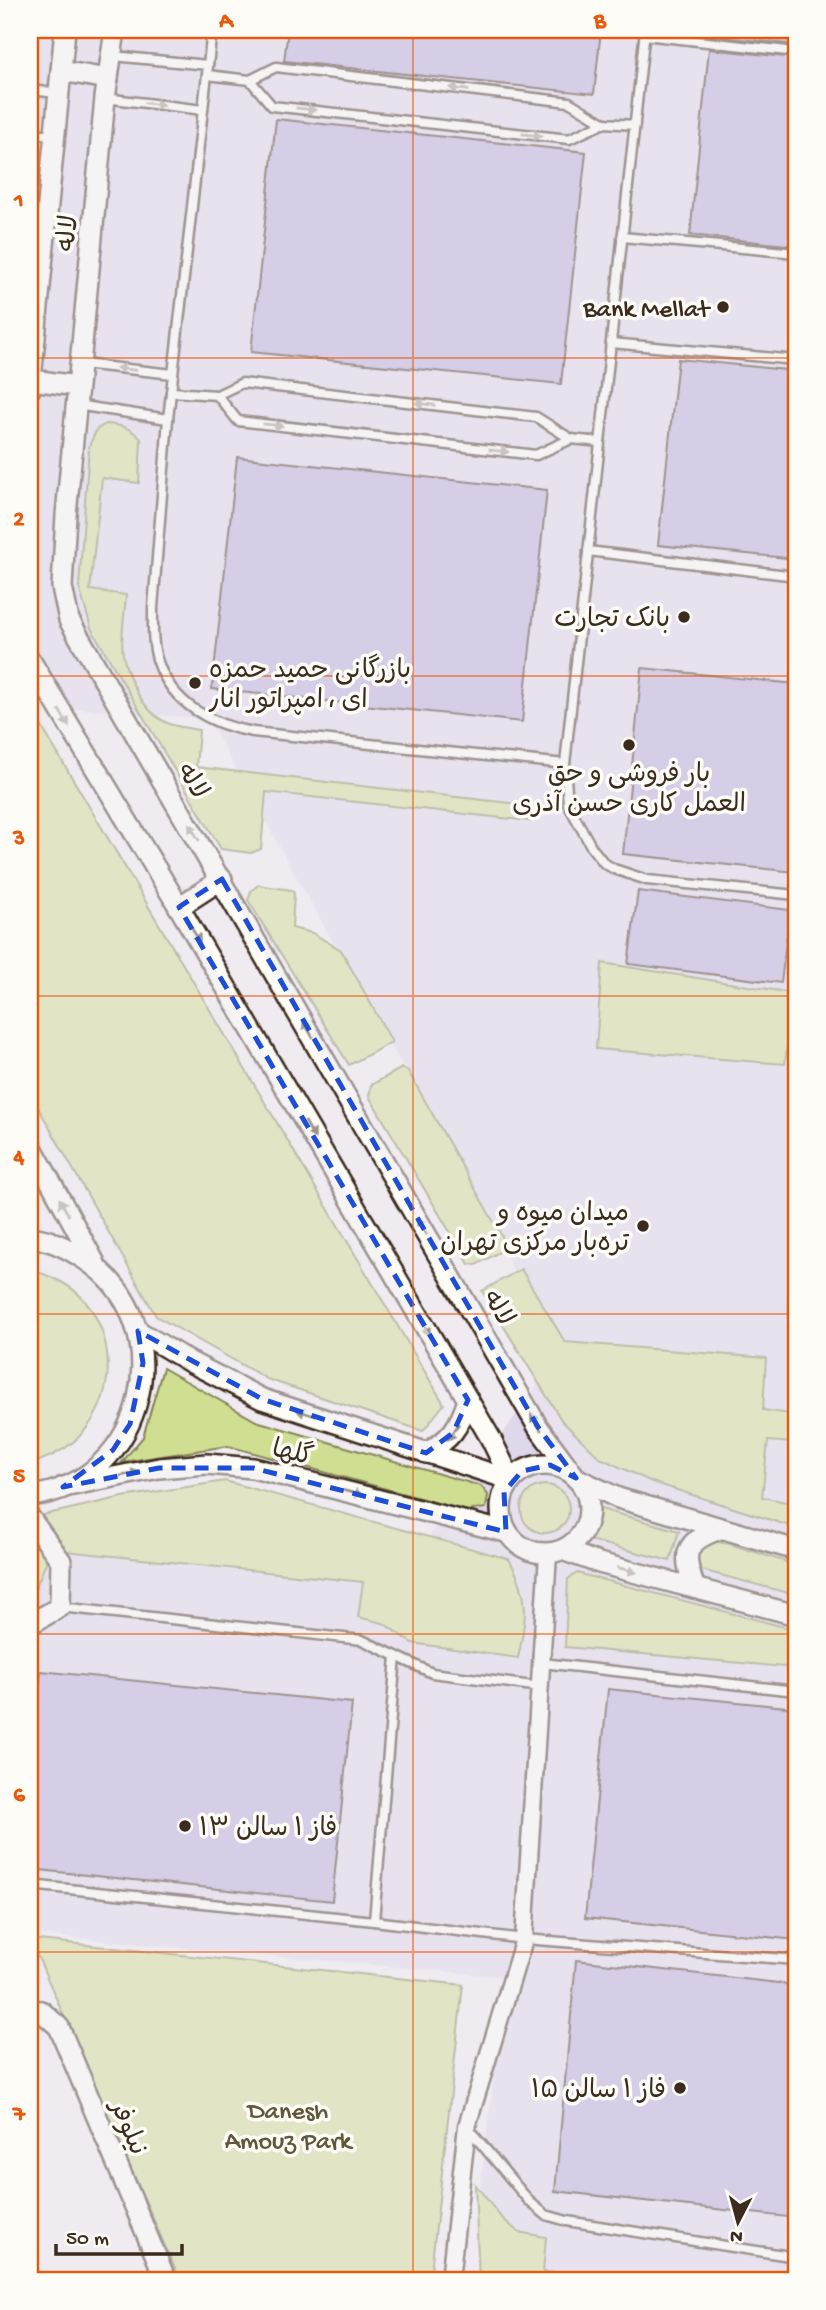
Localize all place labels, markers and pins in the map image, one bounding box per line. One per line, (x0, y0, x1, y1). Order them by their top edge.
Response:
place label: Bank Mellat (582, 296, 711, 327)
marker: Bank Mellat (715, 299, 731, 315)
place label: بانک تجارت (554, 606, 670, 637)
marker: بانک تجارت (676, 609, 692, 625)
place label: بازرگانی حمید حمزه ای ، امپراتور انار (208, 653, 411, 718)
marker: بازرگانی حمید حمزه ای ، امپراتور انار (187, 675, 203, 691)
marker: بار فروشی و حق العمل کاری حسن آذری (621, 737, 637, 753)
place label: بار فروشی و حق العمل کاری حسن آذری (512, 761, 746, 822)
place label: میدان میوه و تره‌بار مرکزی تهران (440, 1200, 629, 1261)
marker: میدان میوه و تره‌بار مرکزی تهران (635, 1218, 651, 1234)
place label: فاز ۱ سالن ۱۳ (199, 1815, 337, 1846)
marker: فاز ۱ سالن ۱۳ (177, 1818, 193, 1834)
place label: فاز ۱ سالن ۱۵ (531, 2077, 666, 2108)
marker: فاز ۱ سالن ۱۵ (672, 2080, 688, 2096)

